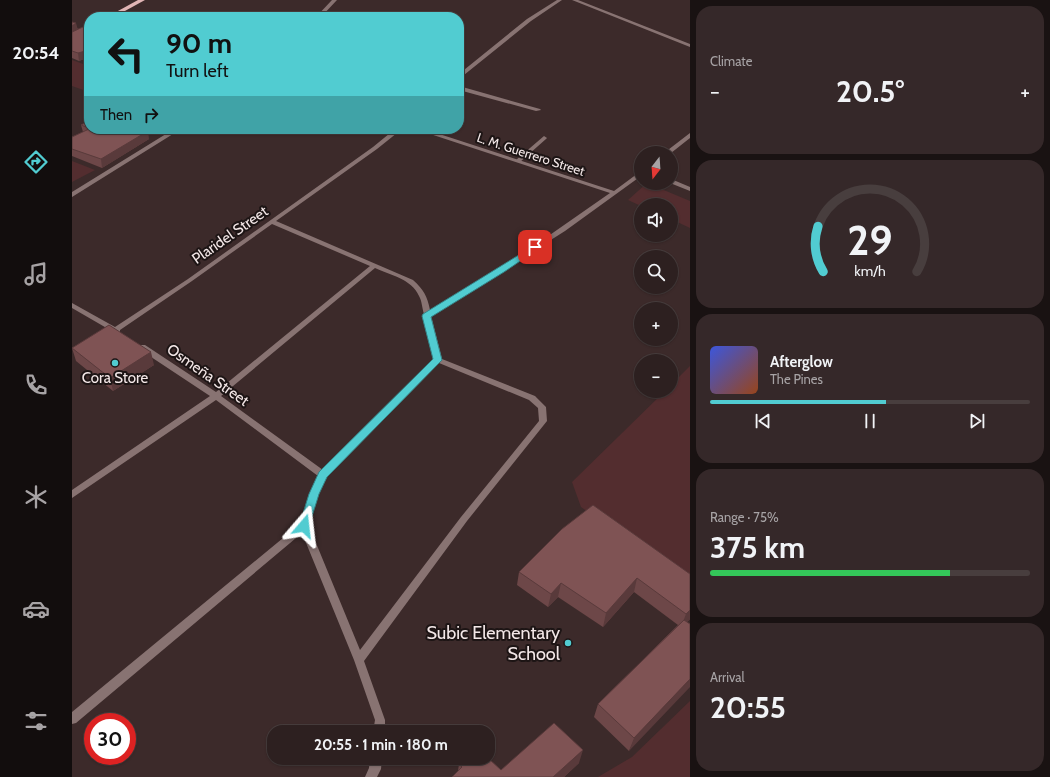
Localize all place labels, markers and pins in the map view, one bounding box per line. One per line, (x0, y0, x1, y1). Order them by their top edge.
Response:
pin (518, 230, 552, 264)
marker: Cora Store (110, 358, 120, 368)
place label: Cora Store (82, 369, 149, 387)
place label: Subic Elementary School (426, 622, 561, 665)
marker: Subic Elementary School (563, 638, 573, 648)

